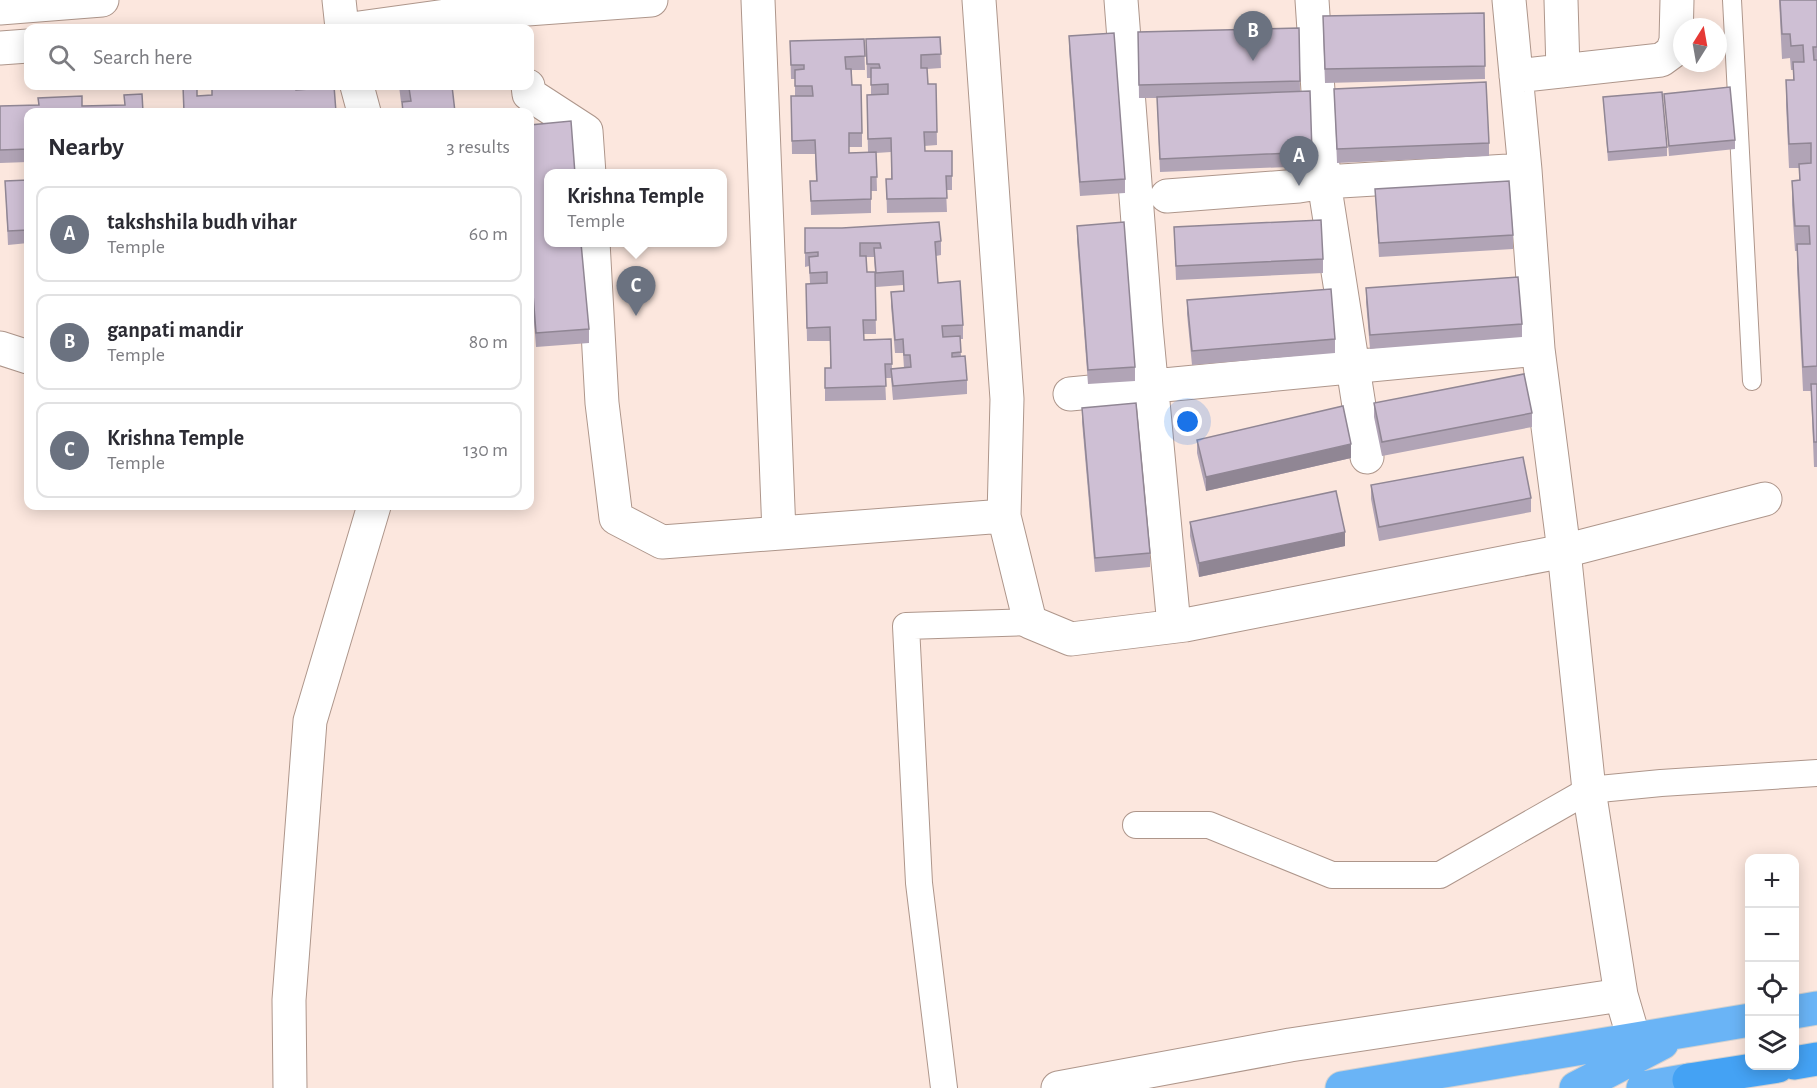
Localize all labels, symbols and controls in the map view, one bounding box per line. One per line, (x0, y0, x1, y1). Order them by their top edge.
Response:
pin: B (1234, 11, 1272, 61)
north arrow (1673, 18, 1727, 72)
search box (24, 24, 534, 90)
icon: search (45, 41, 78, 74)
text: Search here (93, 46, 192, 68)
text: Nearby (48, 134, 124, 160)
pin: A (1280, 136, 1318, 186)
text: 3 results (446, 137, 510, 157)
popup (544, 169, 727, 247)
text: Krishna Temple (567, 185, 704, 207)
text: takshshila budh vihar (107, 211, 297, 233)
text: Temple (567, 211, 625, 231)
text: A (64, 224, 76, 244)
text: 60 m (469, 224, 508, 244)
text: Temple (107, 237, 165, 257)
pin: C (616, 266, 656, 316)
text: ganpati mandir (107, 319, 243, 341)
text: B (64, 332, 75, 352)
text: 80 m (469, 332, 508, 352)
text: Temple (107, 345, 165, 365)
your location (1173, 407, 1202, 436)
text: Krishna Temple (107, 427, 244, 449)
text: C (64, 440, 75, 460)
text: 130 m (463, 440, 508, 460)
text: Temple (107, 453, 165, 473)
map controls (1745, 854, 1799, 1070)
button: + (1745, 854, 1799, 908)
button: − (1745, 908, 1799, 962)
button: locate (1745, 962, 1799, 1016)
button: layers (1745, 1016, 1799, 1070)

